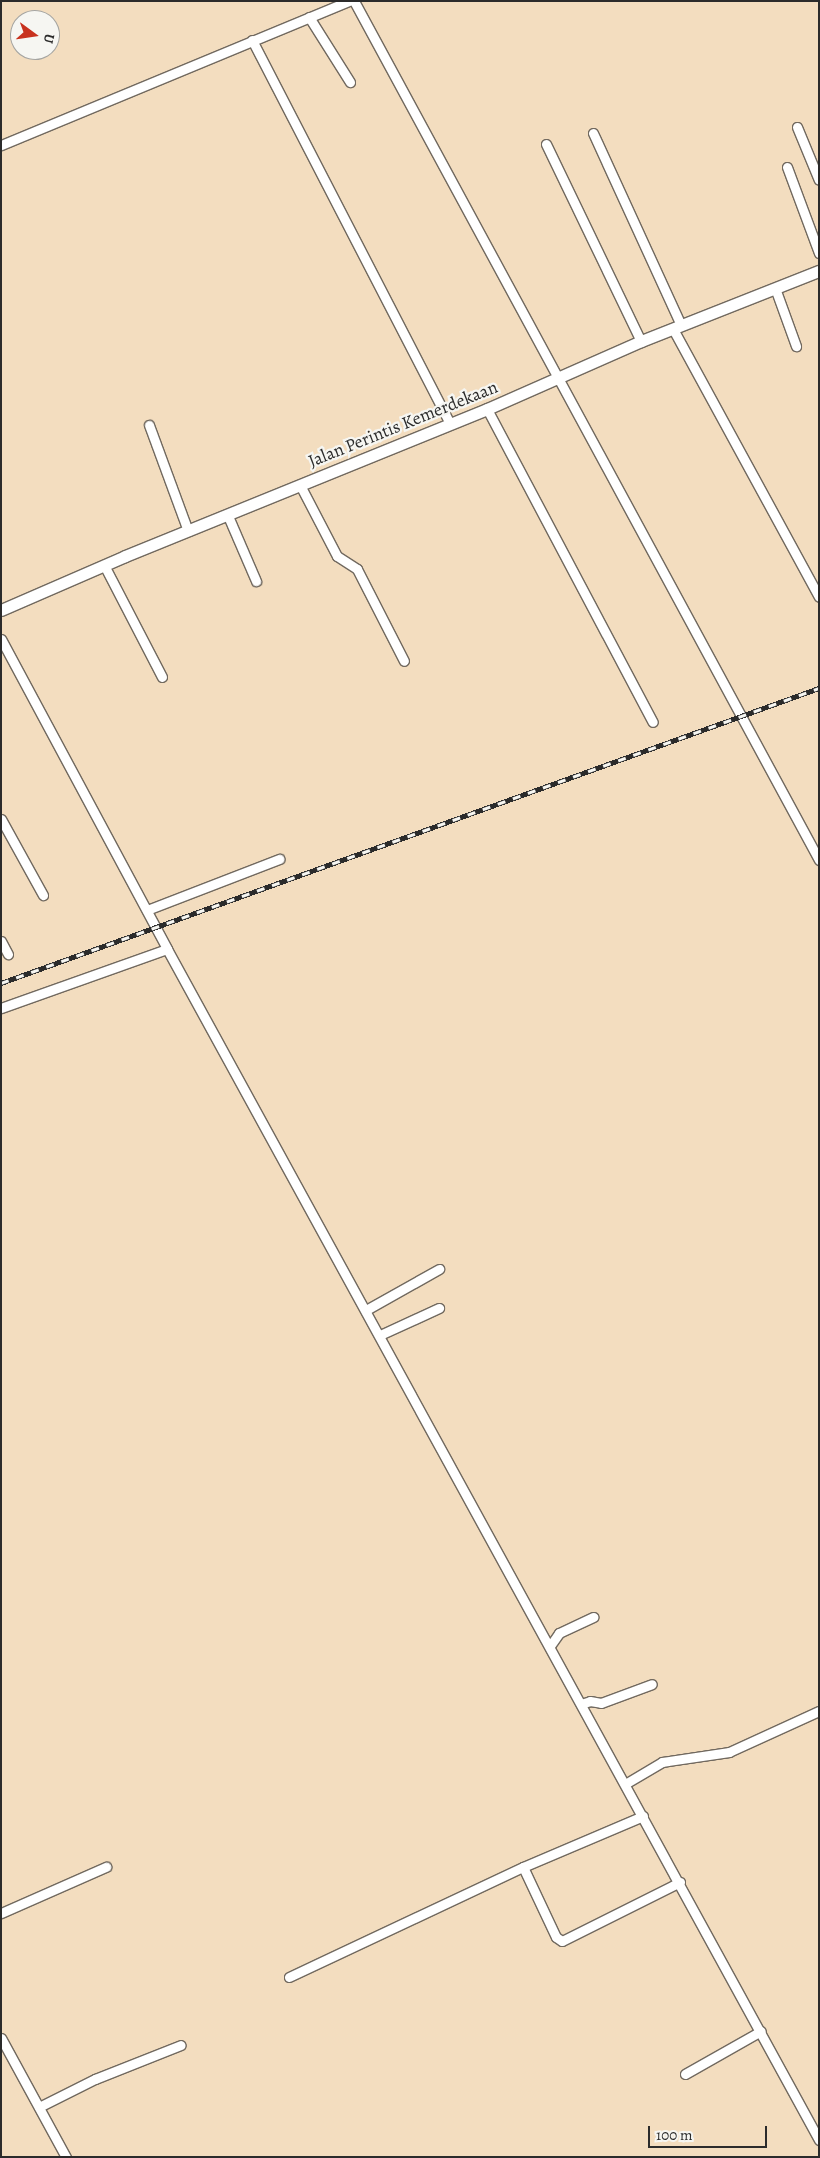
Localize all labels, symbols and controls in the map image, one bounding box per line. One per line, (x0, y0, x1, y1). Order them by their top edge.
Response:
north arrow (10, 10, 60, 60)
text: U (39, 32, 59, 45)
street label: Jalan Perintis Kemerdekaan (305, 376, 501, 472)
scale bar (650, 2116, 769, 2148)
text: 100 m (656, 2125, 693, 2145)

